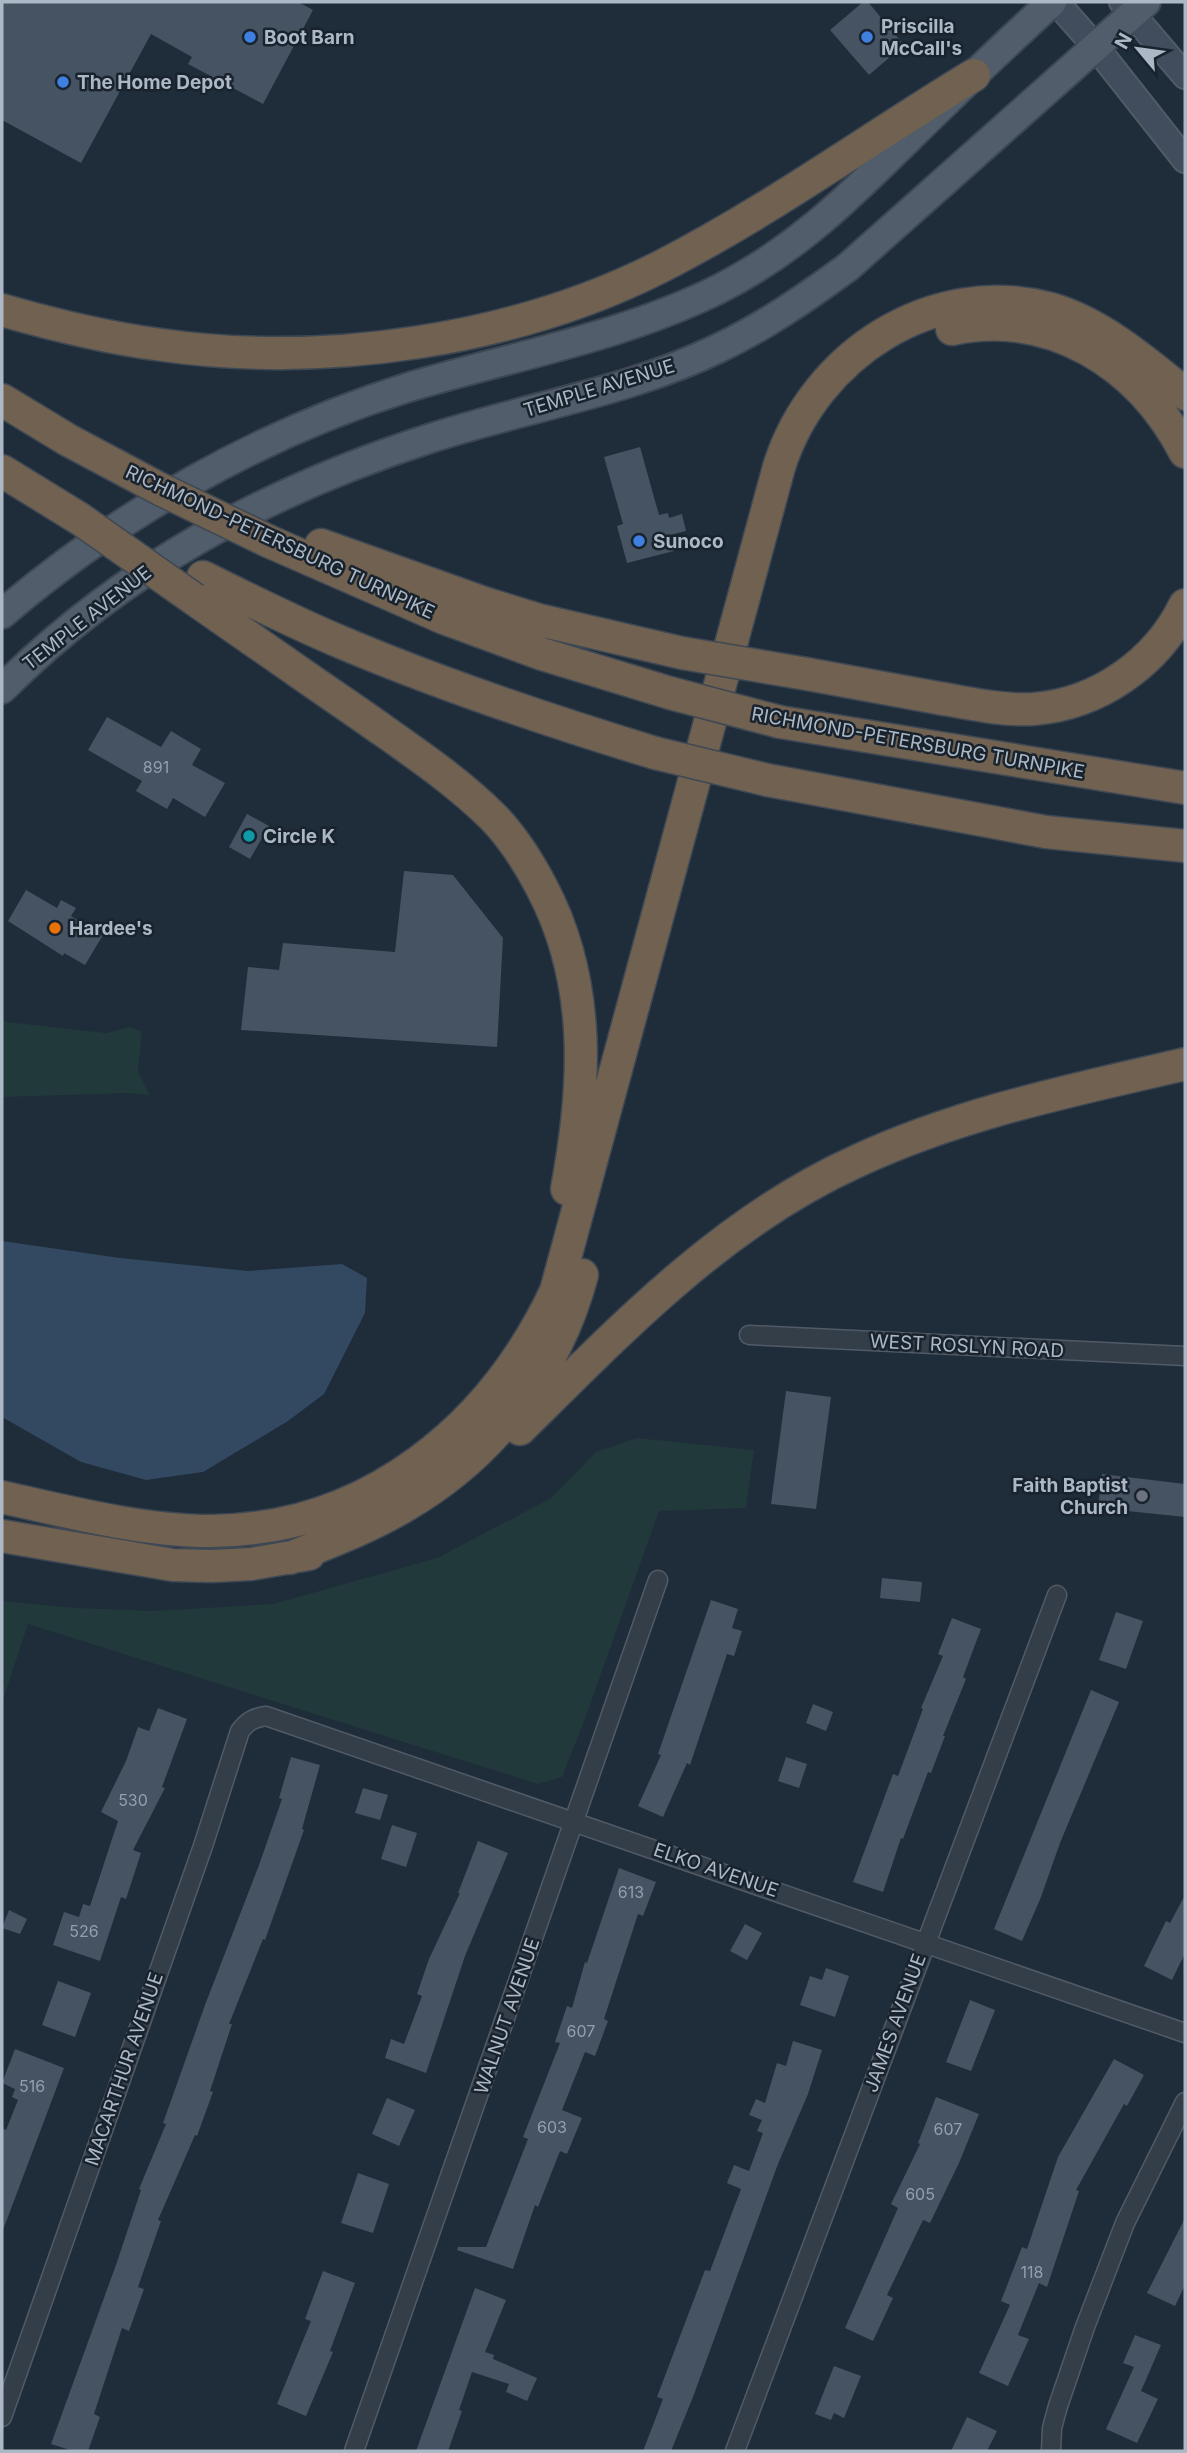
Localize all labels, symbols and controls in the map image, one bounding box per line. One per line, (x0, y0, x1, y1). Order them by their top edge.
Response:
north arrow (1103, 14, 1173, 84)
place label: Priscilla McCall's (881, 15, 962, 60)
place label: Boot Barn (264, 26, 355, 49)
marker: Boot Barn (242, 29, 258, 45)
marker: Priscilla McCall's (859, 29, 875, 45)
text: N (1110, 29, 1137, 53)
place label: The Home Depot (77, 71, 232, 94)
marker: The Home Depot (55, 74, 71, 90)
street label: TEMPLE AVENUE (521, 354, 677, 422)
street label: RICHMOND-PETERSBURG TURNPIKE (122, 460, 438, 624)
place label: Sunoco (653, 530, 724, 553)
marker: Sunoco (631, 533, 647, 549)
street label: TEMPLE AVENUE (18, 561, 156, 675)
street label: RICHMOND-PETERSBURG TURNPIKE (750, 702, 1086, 784)
house number: 891 (143, 757, 169, 777)
place label: Circle K (263, 825, 336, 848)
marker: Circle K (241, 828, 257, 844)
place label: Hardee's (69, 917, 153, 940)
marker: Hardee's (47, 920, 63, 936)
street label: WEST ROSLYN ROAD (869, 1329, 1065, 1363)
place label: Faith Baptist Church (1012, 1474, 1128, 1519)
marker: Faith Baptist Church (1134, 1488, 1150, 1504)
house number: 530 (118, 1790, 148, 1810)
street label: ELKO AVENUE (651, 1838, 781, 1902)
house number: 613 (618, 1882, 644, 1902)
house number: 526 (69, 1921, 99, 1941)
street label: WALNUT AVENUE (469, 1935, 545, 2097)
street label: JAMES AVENUE (859, 1951, 931, 2095)
street label: MACARTHUR AVENUE (80, 1969, 168, 2169)
house number: 607 (567, 2021, 595, 2041)
house number: 516 (19, 2076, 45, 2096)
house number: 603 (537, 2117, 567, 2137)
house number: 607 (934, 2119, 962, 2139)
house number: 605 (905, 2184, 935, 2204)
house number: 118 (1021, 2262, 1043, 2282)

